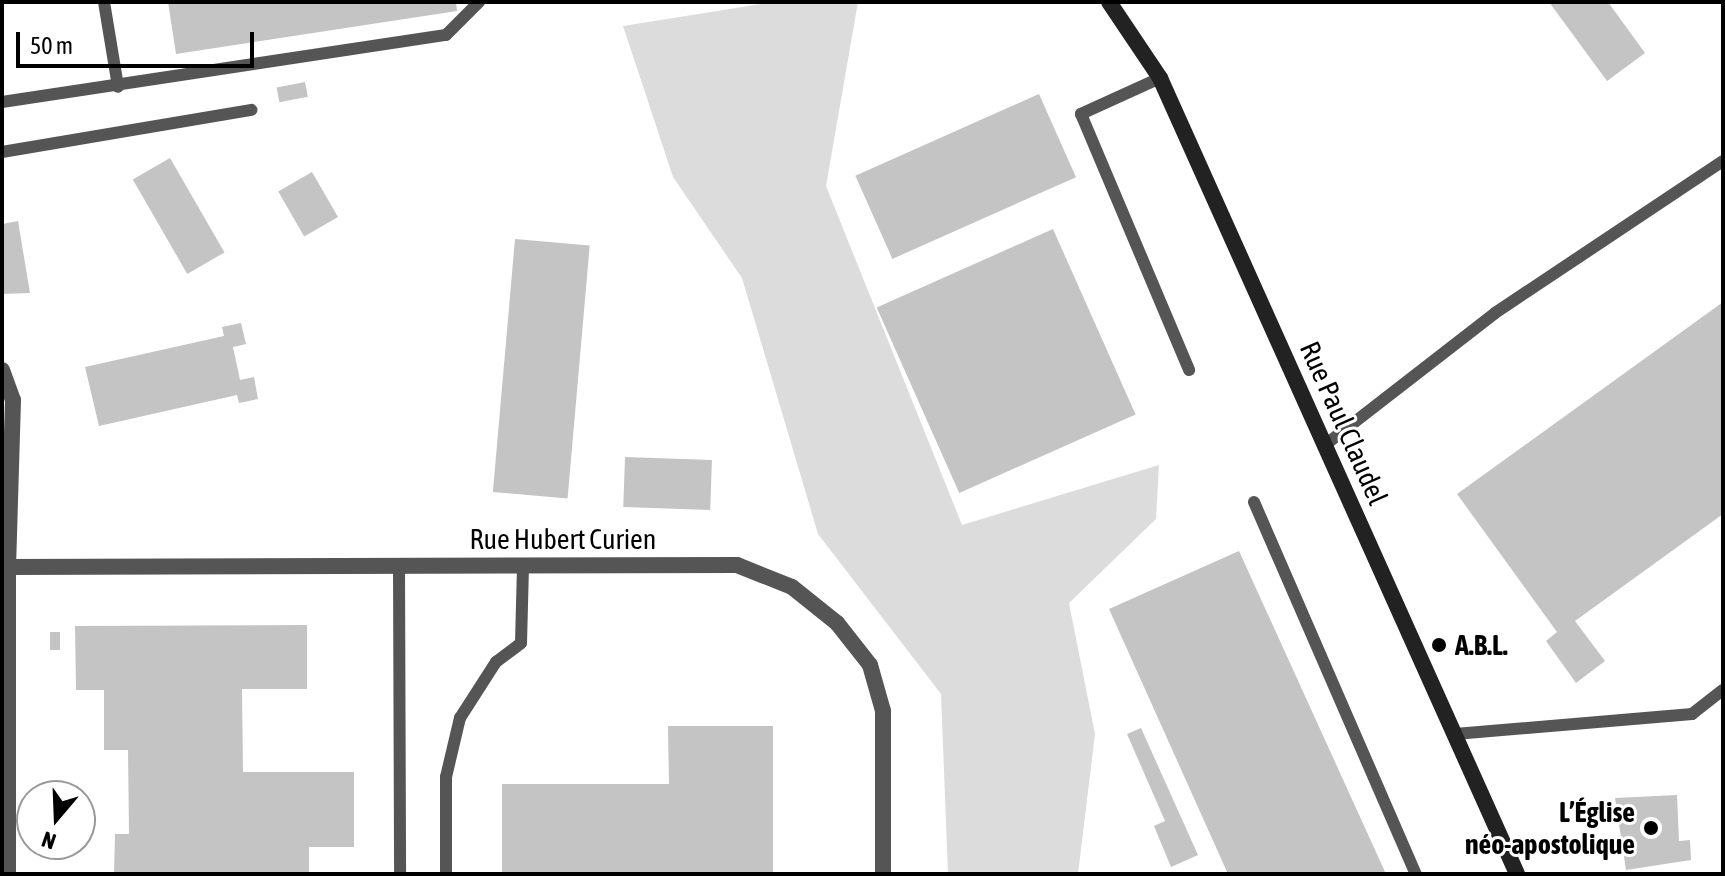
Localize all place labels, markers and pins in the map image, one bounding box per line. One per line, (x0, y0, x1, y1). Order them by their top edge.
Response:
place label: A.B.L. (1455, 628, 1508, 662)
marker: A.B.L. (1430, 636, 1448, 654)
place label: L’Église néo-apostolique (1465, 795, 1635, 861)
marker: L’Église néo-apostolique (1642, 819, 1660, 837)

